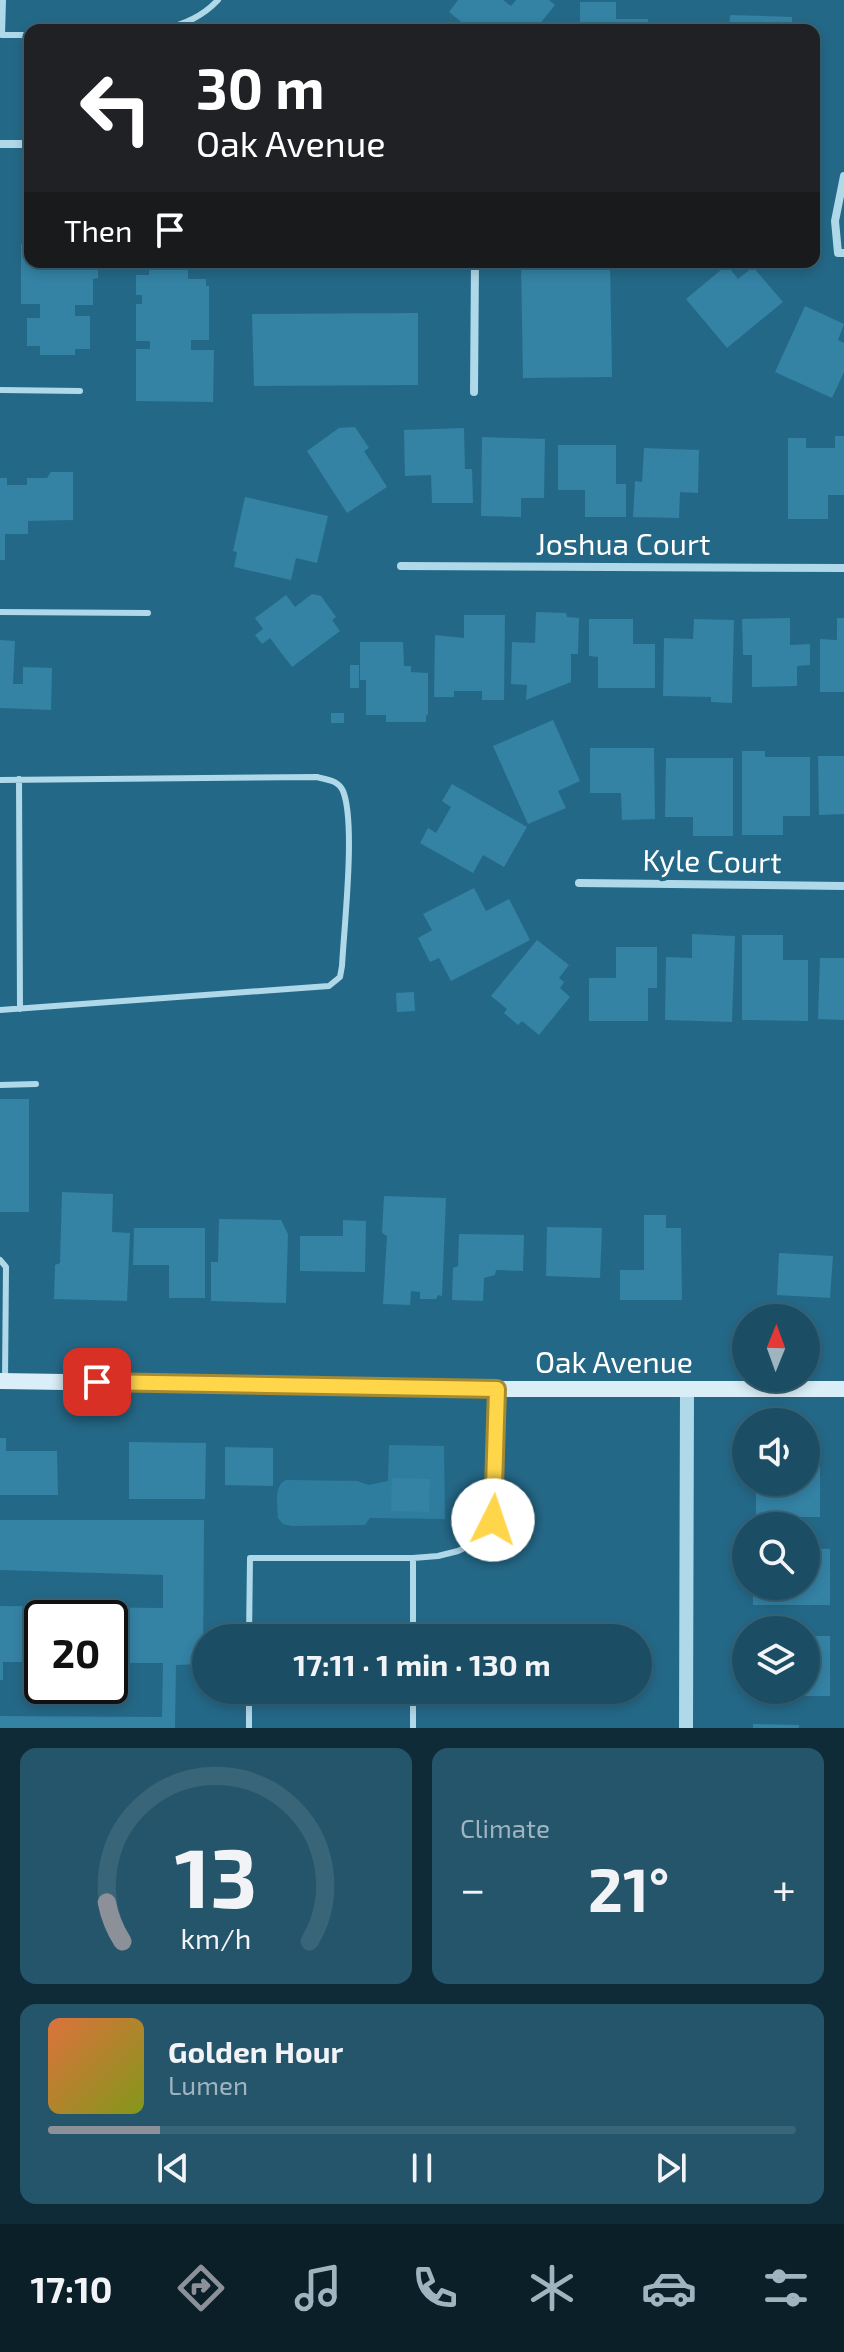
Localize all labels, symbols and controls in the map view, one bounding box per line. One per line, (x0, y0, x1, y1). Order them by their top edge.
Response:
text: 30 m (196, 53, 325, 120)
icon: left (64, 56, 168, 160)
text: Oak Avenue (196, 121, 386, 164)
icon: arrive (148, 208, 192, 252)
text: Then (64, 212, 132, 248)
street label: Joshua Court (536, 525, 710, 561)
street label: Kyle Court (642, 841, 782, 879)
north arrow (732, 1304, 820, 1392)
map controls (732, 1304, 820, 1704)
street label: Oak Avenue (535, 1343, 693, 1379)
pin (63, 1348, 131, 1416)
icon: arrive (75, 1360, 119, 1404)
button: sound (732, 1408, 820, 1496)
position arrow (451, 1478, 535, 1562)
button: search (732, 1512, 820, 1600)
speed limit sign: 20 (24, 1600, 128, 1704)
button: layers (732, 1616, 820, 1704)
text: 17:11 · 1 min · 130 m (293, 1646, 551, 1682)
text: Climate (460, 1812, 550, 1843)
text: 13 (174, 1825, 258, 1925)
text: 21° (588, 1852, 669, 1924)
text: − (460, 1861, 486, 1914)
text: + (772, 1861, 796, 1914)
text: km/h (181, 1920, 251, 1955)
text: Golden Hour (168, 2033, 343, 2069)
text: Lumen (168, 2069, 248, 2100)
icon: previous (151, 2146, 195, 2190)
icon: pause (400, 2146, 444, 2190)
icon: next (649, 2146, 693, 2190)
icon: directions (173, 2260, 229, 2316)
icon: music (290, 2260, 346, 2316)
icon: phone (407, 2260, 463, 2316)
icon: climate (524, 2260, 580, 2316)
icon: car (641, 2260, 697, 2316)
icon: filters (758, 2260, 814, 2316)
text: 17:10 (30, 2267, 113, 2310)

